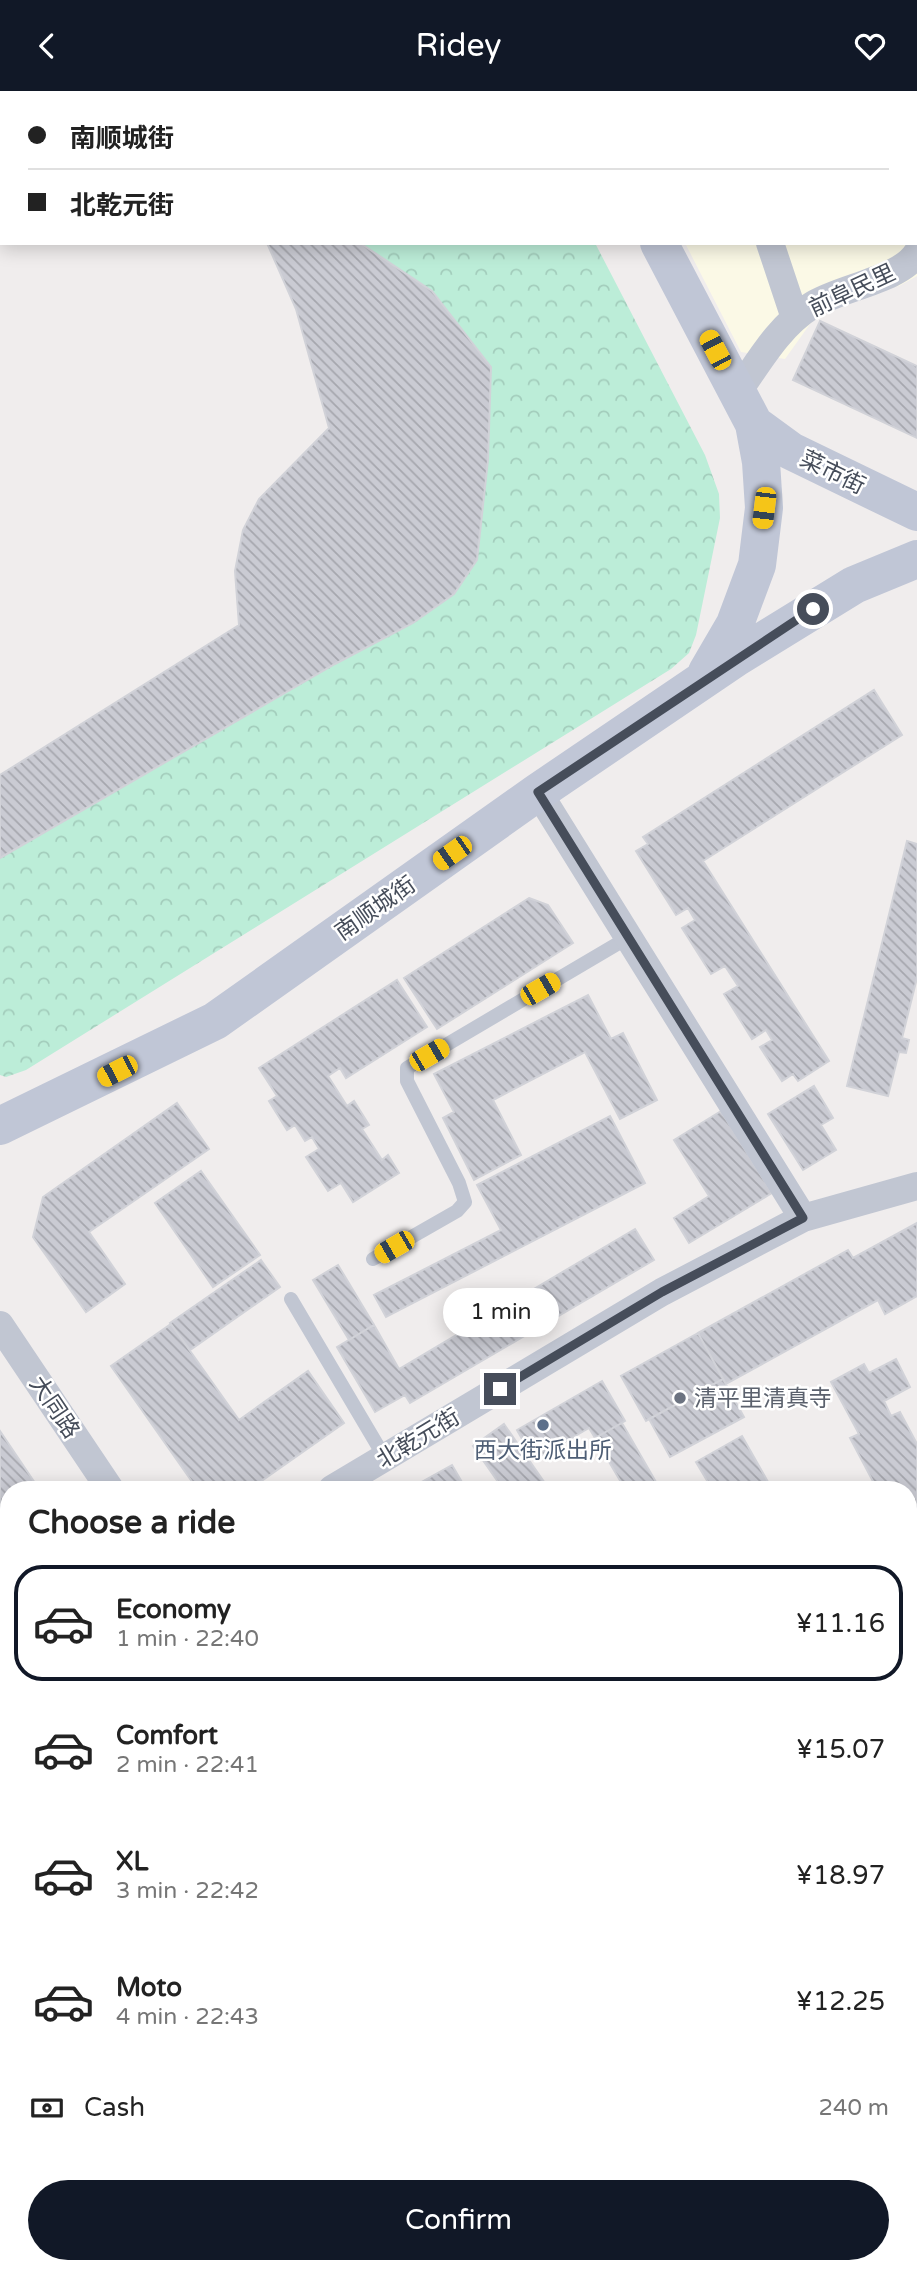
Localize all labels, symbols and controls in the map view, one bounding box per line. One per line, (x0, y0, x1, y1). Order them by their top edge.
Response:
icon: back (28, 27, 66, 65)
text: Ridey (415, 27, 502, 65)
icon: heart (851, 27, 889, 65)
text: 南顺城街 (70, 123, 174, 154)
text: 北乾元街 (70, 190, 174, 221)
street label: 前阜民里 (805, 259, 900, 323)
car (696, 327, 735, 373)
street label: 菜市街 (795, 445, 870, 501)
car (752, 486, 777, 530)
route start (797, 593, 829, 625)
car (429, 832, 476, 874)
street label: 南顺城街 (330, 871, 421, 947)
car (517, 969, 564, 1009)
car (406, 1035, 453, 1075)
car (94, 1052, 141, 1090)
car (371, 1227, 418, 1267)
callout: 1 min (442, 1287, 558, 1337)
text: 1 min (470, 1298, 532, 1326)
street label: 大同路 (23, 1371, 85, 1444)
route end (484, 1373, 516, 1405)
place label: 清平里清真寺 (694, 1385, 832, 1413)
marker: 清平里清真寺 (672, 1390, 688, 1406)
street label: 北乾元街 (372, 1403, 465, 1475)
marker: 西大街派出所 (535, 1417, 551, 1433)
place label: 西大街派出所 (474, 1437, 612, 1465)
text: Choose a ride (28, 1504, 235, 1542)
icon: car (32, 1592, 95, 1655)
text: Economy (116, 1594, 231, 1625)
text: ¥11.16 (796, 1608, 885, 1639)
text: 1 min · 22:40 (116, 1625, 259, 1653)
icon: car (32, 1718, 95, 1781)
text: Comfort (116, 1720, 218, 1751)
text: ¥15.07 (796, 1734, 885, 1765)
text: 2 min · 22:41 (116, 1751, 259, 1779)
icon: car (32, 1844, 95, 1907)
text: XL (116, 1846, 148, 1877)
text: ¥18.97 (796, 1860, 885, 1891)
text: 3 min · 22:42 (116, 1877, 259, 1905)
icon: car (32, 1970, 95, 2033)
text: Moto (116, 1972, 182, 2003)
text: ¥12.25 (796, 1986, 885, 2017)
text: 4 min · 22:43 (116, 2003, 259, 2031)
icon: cash (28, 2089, 66, 2127)
text: Cash (84, 2092, 145, 2123)
text: 240 m (819, 2094, 889, 2122)
button: Confirm (28, 2180, 889, 2260)

